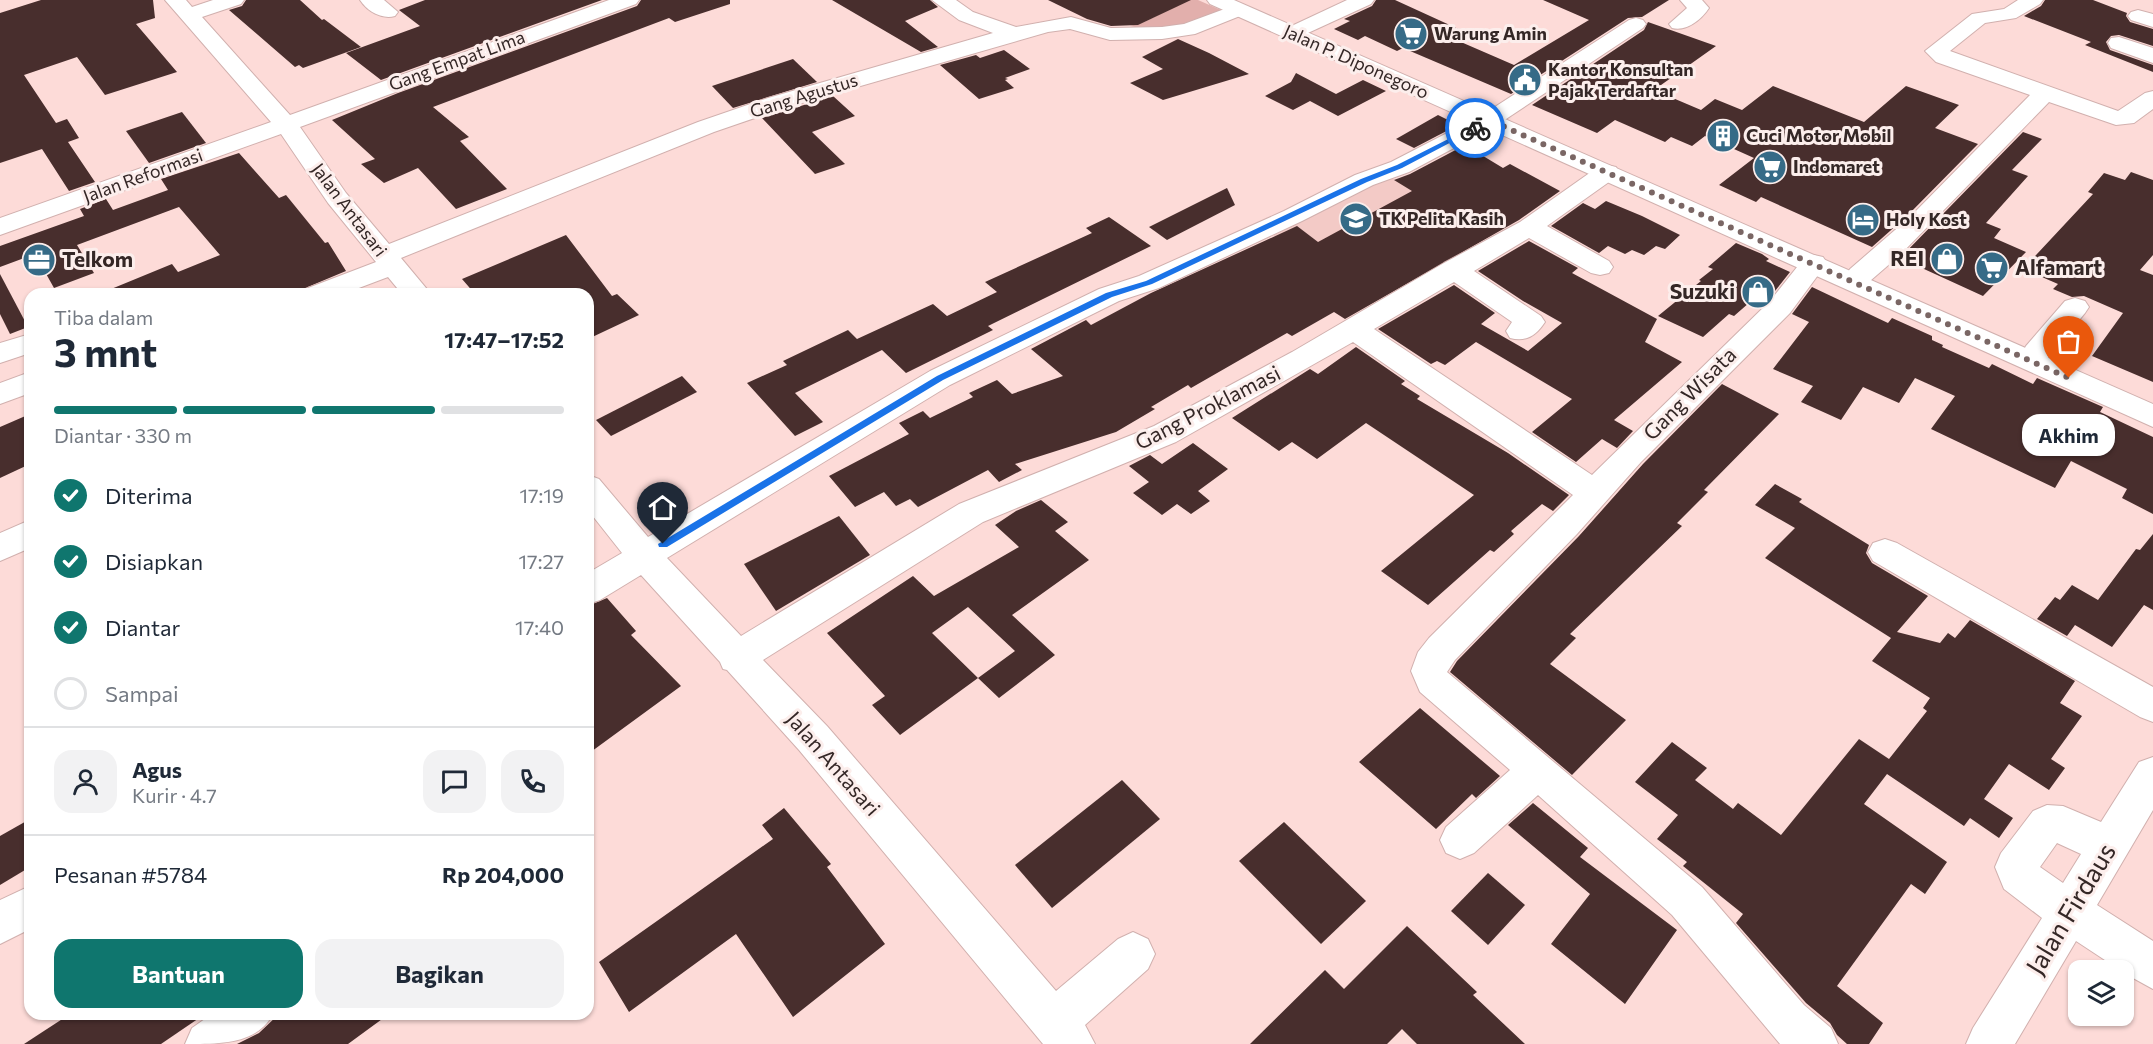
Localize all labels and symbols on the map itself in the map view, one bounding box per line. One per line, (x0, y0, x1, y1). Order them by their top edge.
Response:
supermarket icon: Warung Amin (1393, 16, 1429, 52)
street label: Jalan P. Diponegoro (1280, 19, 1432, 103)
place label: Warung Amin (1434, 22, 1547, 44)
street label: Gang Empat Lima (385, 25, 528, 95)
place label: Kantor Konsultan Pajak Terdaftar (1548, 58, 1694, 101)
public building icon: Kantor Konsultan Pajak Terdaftar (1507, 62, 1543, 98)
street label: Gang Agustus (747, 68, 860, 122)
courier (1445, 98, 1505, 158)
building icon: Cuci Motor Mobil (1705, 118, 1741, 154)
place label: Cuci Motor Mobil (1746, 124, 1891, 146)
street label: Jalan Reformasi (80, 143, 206, 207)
supermarket icon: Indomaret (1752, 149, 1788, 185)
place label: Indomaret (1793, 155, 1880, 177)
street label: Jalan Antasari (308, 158, 392, 260)
school or university icon: TK Pelita Kasih (1338, 201, 1374, 237)
hotel icon: Holy Kost (1845, 202, 1881, 238)
place label: TK Pelita Kasih (1379, 207, 1504, 229)
place label: Holy Kost (1886, 208, 1967, 230)
shop icon: REI (1929, 241, 1965, 277)
office icon: Telkom (21, 242, 57, 278)
place label: REI (1890, 245, 1924, 270)
place label: Telkom (62, 246, 133, 271)
supermarket icon: Alfamart (1974, 250, 2010, 286)
place label: Alfamart (2015, 254, 2102, 279)
shop icon: Suzuki (1740, 274, 1776, 310)
place label: Suzuki (1670, 278, 1735, 303)
pin (2043, 316, 2094, 378)
street label: Gang Wisata (1637, 341, 1740, 444)
street label: Gang Proklamasi (1131, 359, 1284, 454)
callout: Akhim (2022, 414, 2116, 456)
pin (637, 482, 688, 544)
street label: Jalan Antasari (782, 706, 886, 820)
street label: Jalan Firdaus (2018, 837, 2121, 980)

